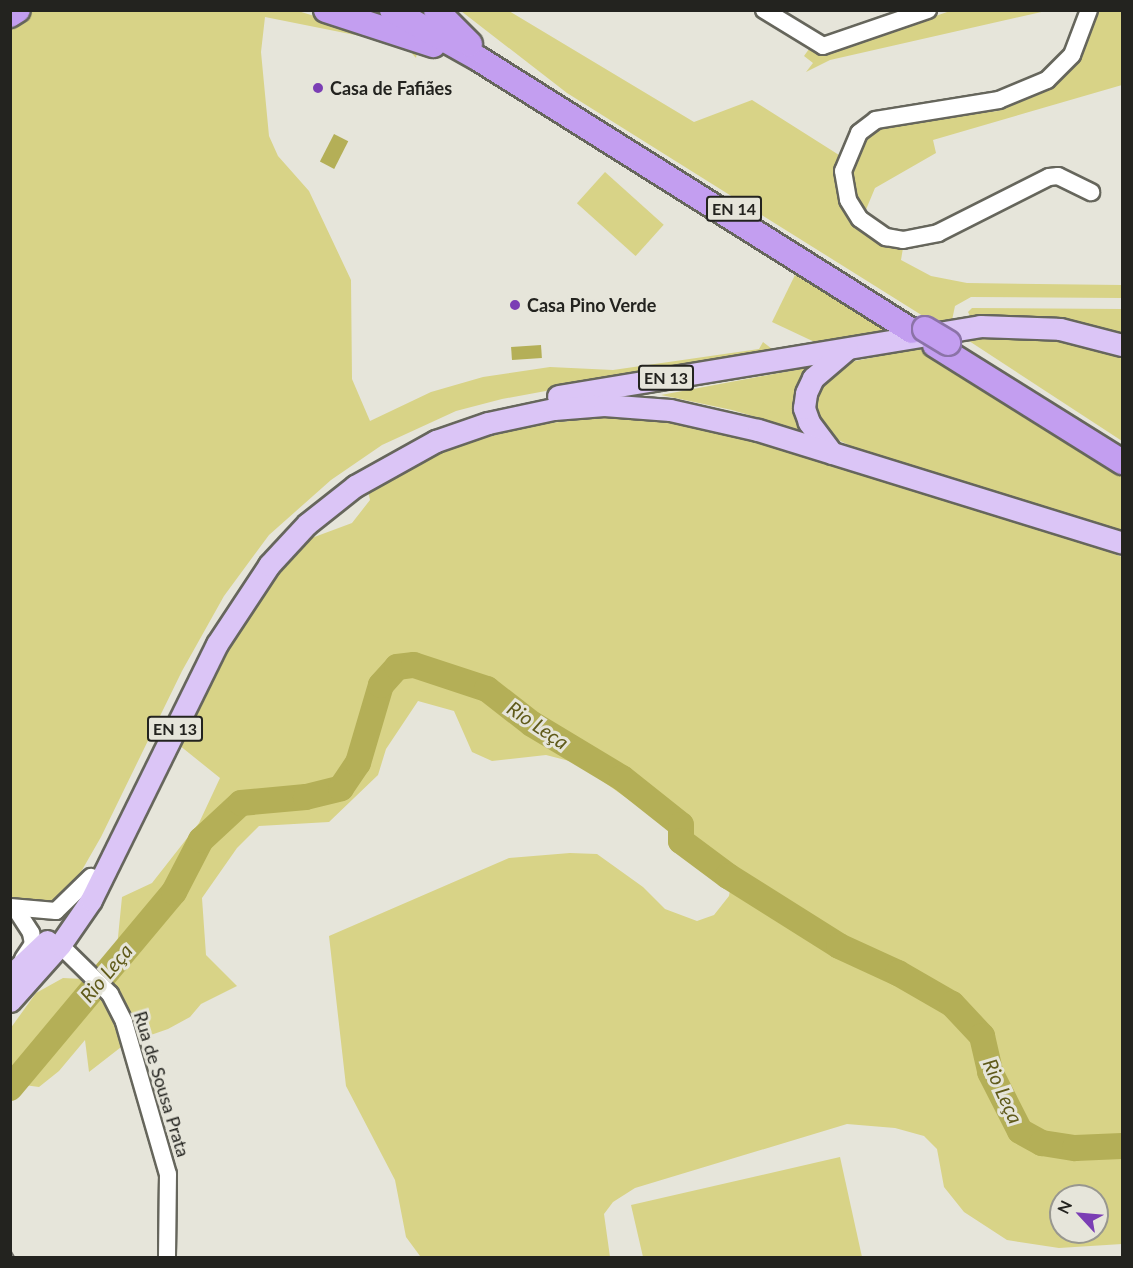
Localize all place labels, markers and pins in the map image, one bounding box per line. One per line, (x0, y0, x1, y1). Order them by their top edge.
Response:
place label: Casa de Fafiães (330, 77, 452, 99)
marker: Casa de Fafiães (311, 81, 325, 95)
place label: Casa Pino Verde (527, 294, 657, 316)
marker: Casa Pino Verde (508, 298, 522, 312)

